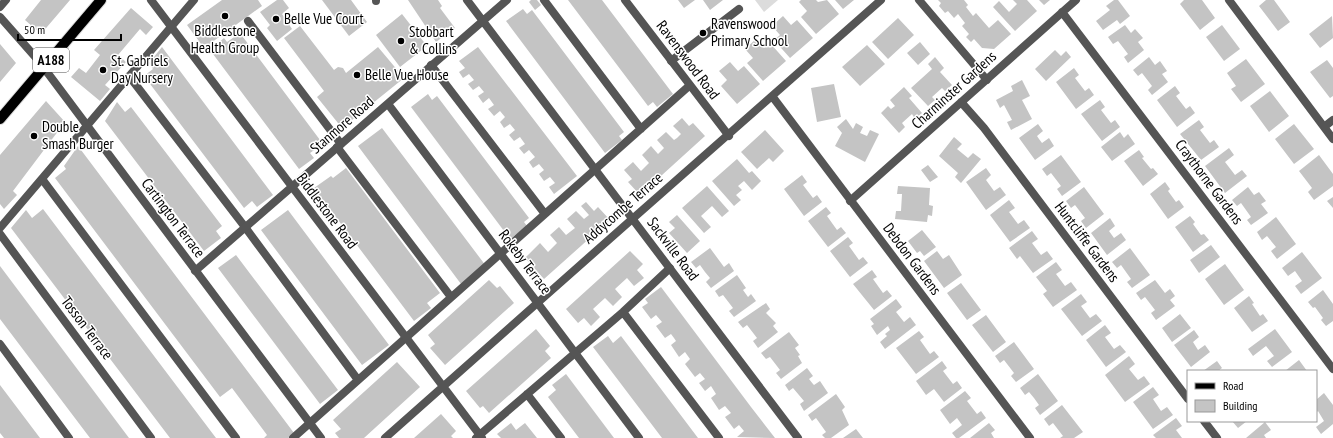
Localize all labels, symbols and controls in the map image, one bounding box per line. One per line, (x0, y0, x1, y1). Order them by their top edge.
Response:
place label: Belle Vue Court (284, 9, 364, 28)
marker: Biddlestone Health Group (220, 11, 230, 21)
marker: Belle Vue Court (271, 14, 281, 24)
place label: Ravenswood Primary School (711, 14, 788, 50)
scale bar (18, 16, 121, 42)
street label: Ravenswood Road (653, 17, 724, 103)
place label: Biddlestone Health Group (191, 21, 259, 57)
text: 50 m (24, 22, 45, 37)
place label: Stobbart & Collins (409, 22, 457, 58)
marker: Ravenswood Primary School (698, 28, 708, 38)
marker: Stobbart & Collins (396, 36, 406, 46)
street label: Charminster Gardens (907, 47, 1000, 133)
road number: A188 (33, 48, 69, 72)
place label: St. Gabriels Day Nursery (111, 51, 173, 87)
marker: St. Gabriels Day Nursery (98, 65, 108, 75)
place label: Belle Vue House (365, 65, 449, 84)
marker: Belle Vue House (352, 70, 362, 80)
street label: Stanmore Road (306, 92, 378, 158)
place label: Double Smash Burger (42, 117, 114, 153)
marker: Double Smash Burger (29, 131, 39, 141)
street label: Craythorne Gardens (1171, 135, 1248, 228)
street label: Addycombe Terrace (579, 168, 666, 247)
street label: Biddlestone Road (293, 169, 362, 252)
street label: Cartington Terrace (137, 174, 209, 261)
street label: Huntcliffe Gardens (1051, 198, 1124, 286)
street label: Sackville Road (643, 213, 703, 284)
street label: Debdon Gardens (879, 219, 946, 298)
street label: Rokeby Terrace (495, 226, 556, 298)
street label: Tosson Terrace (57, 292, 117, 363)
legend (1187, 370, 1317, 422)
text: Road (1223, 378, 1243, 393)
text: Building (1223, 398, 1258, 413)

